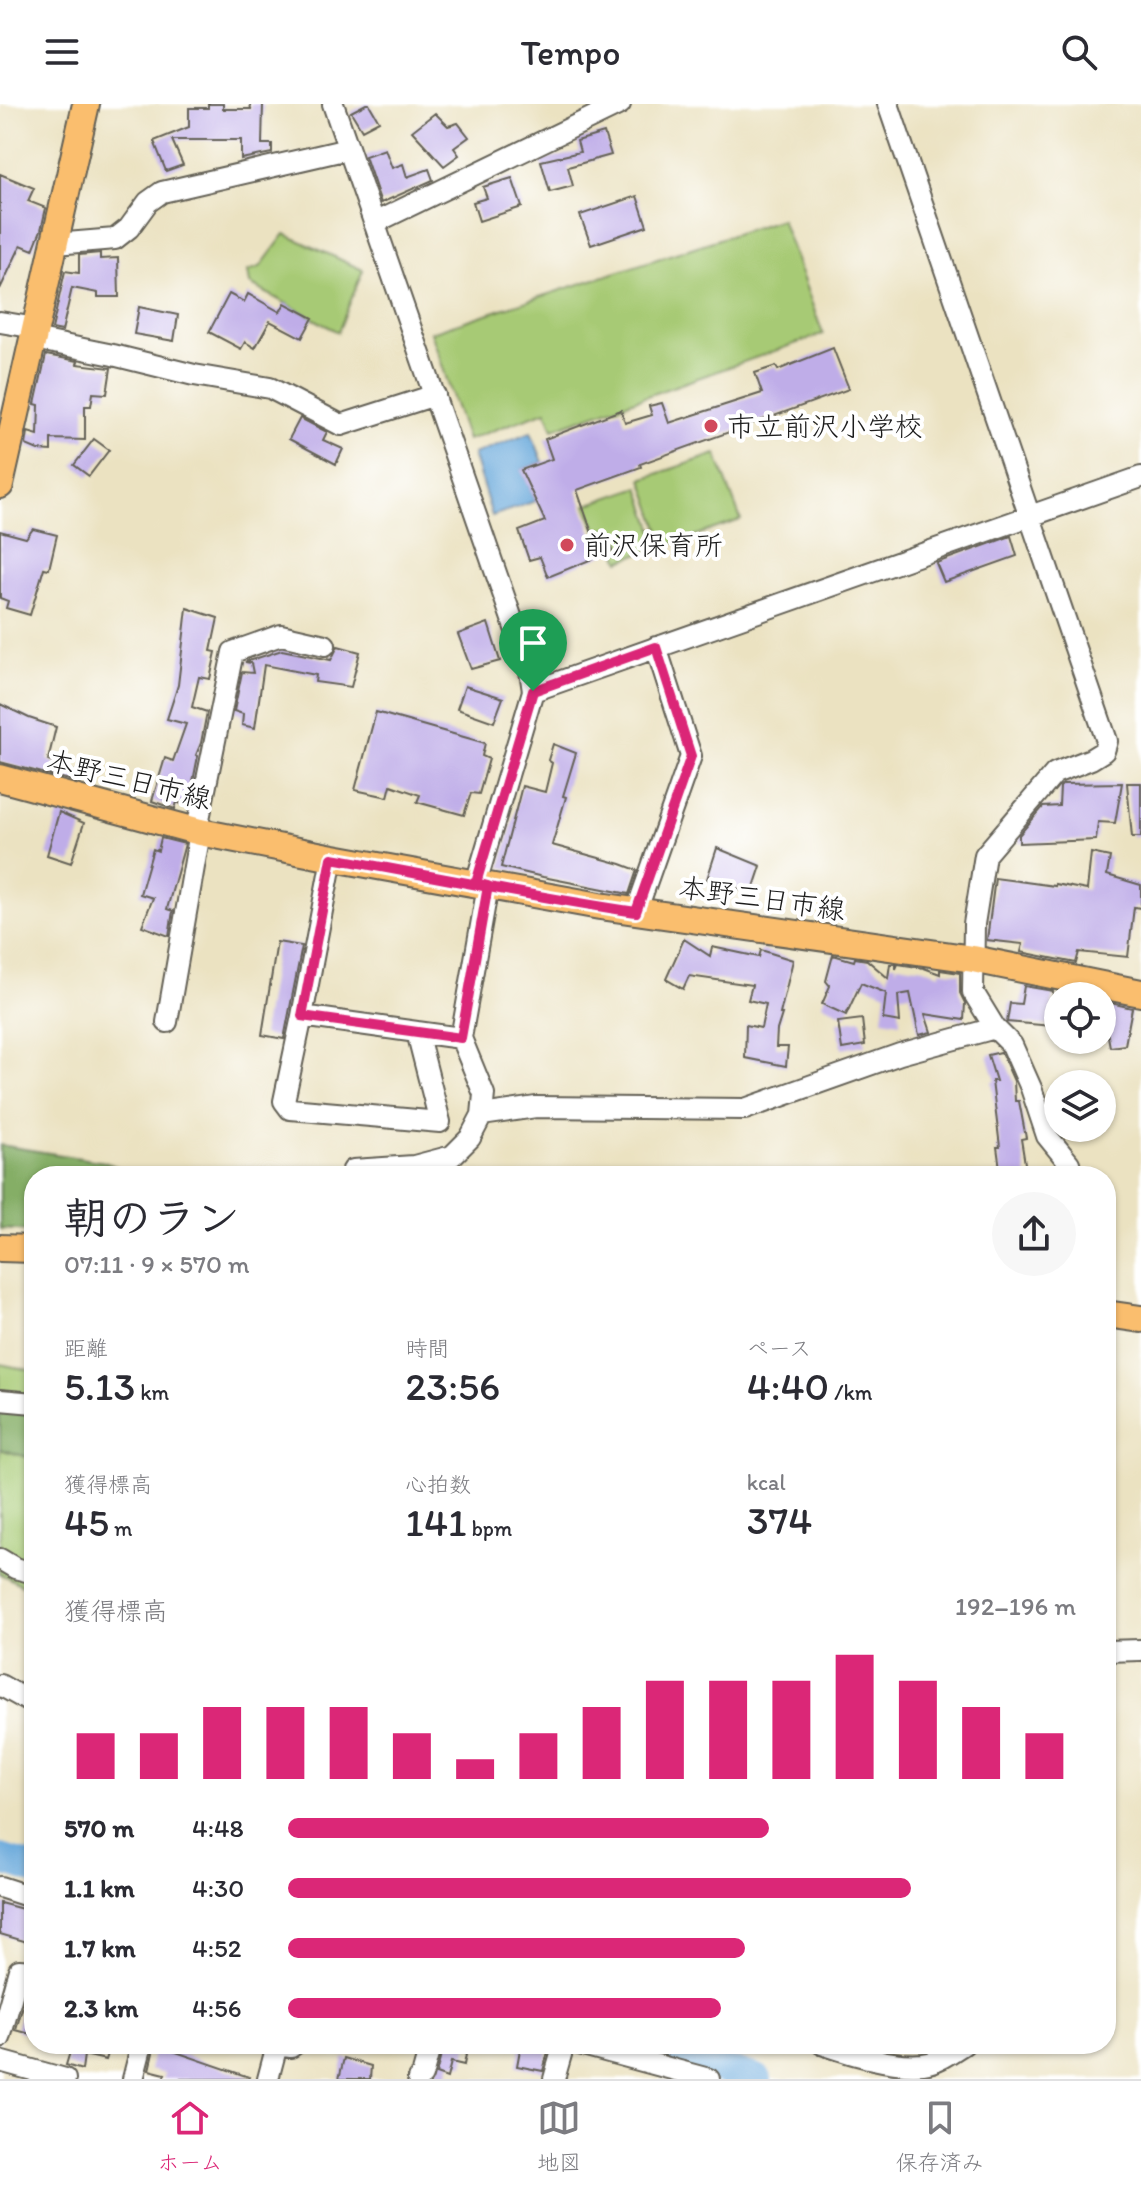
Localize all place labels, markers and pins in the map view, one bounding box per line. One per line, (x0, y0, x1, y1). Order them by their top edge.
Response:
place label: 市立前沢小学校 (727, 409, 923, 443)
marker: 市立前沢小学校 (702, 417, 720, 435)
place label: 前沢保育所 (583, 528, 723, 562)
marker: 前沢保育所 (558, 536, 576, 554)
pin (499, 609, 567, 691)

